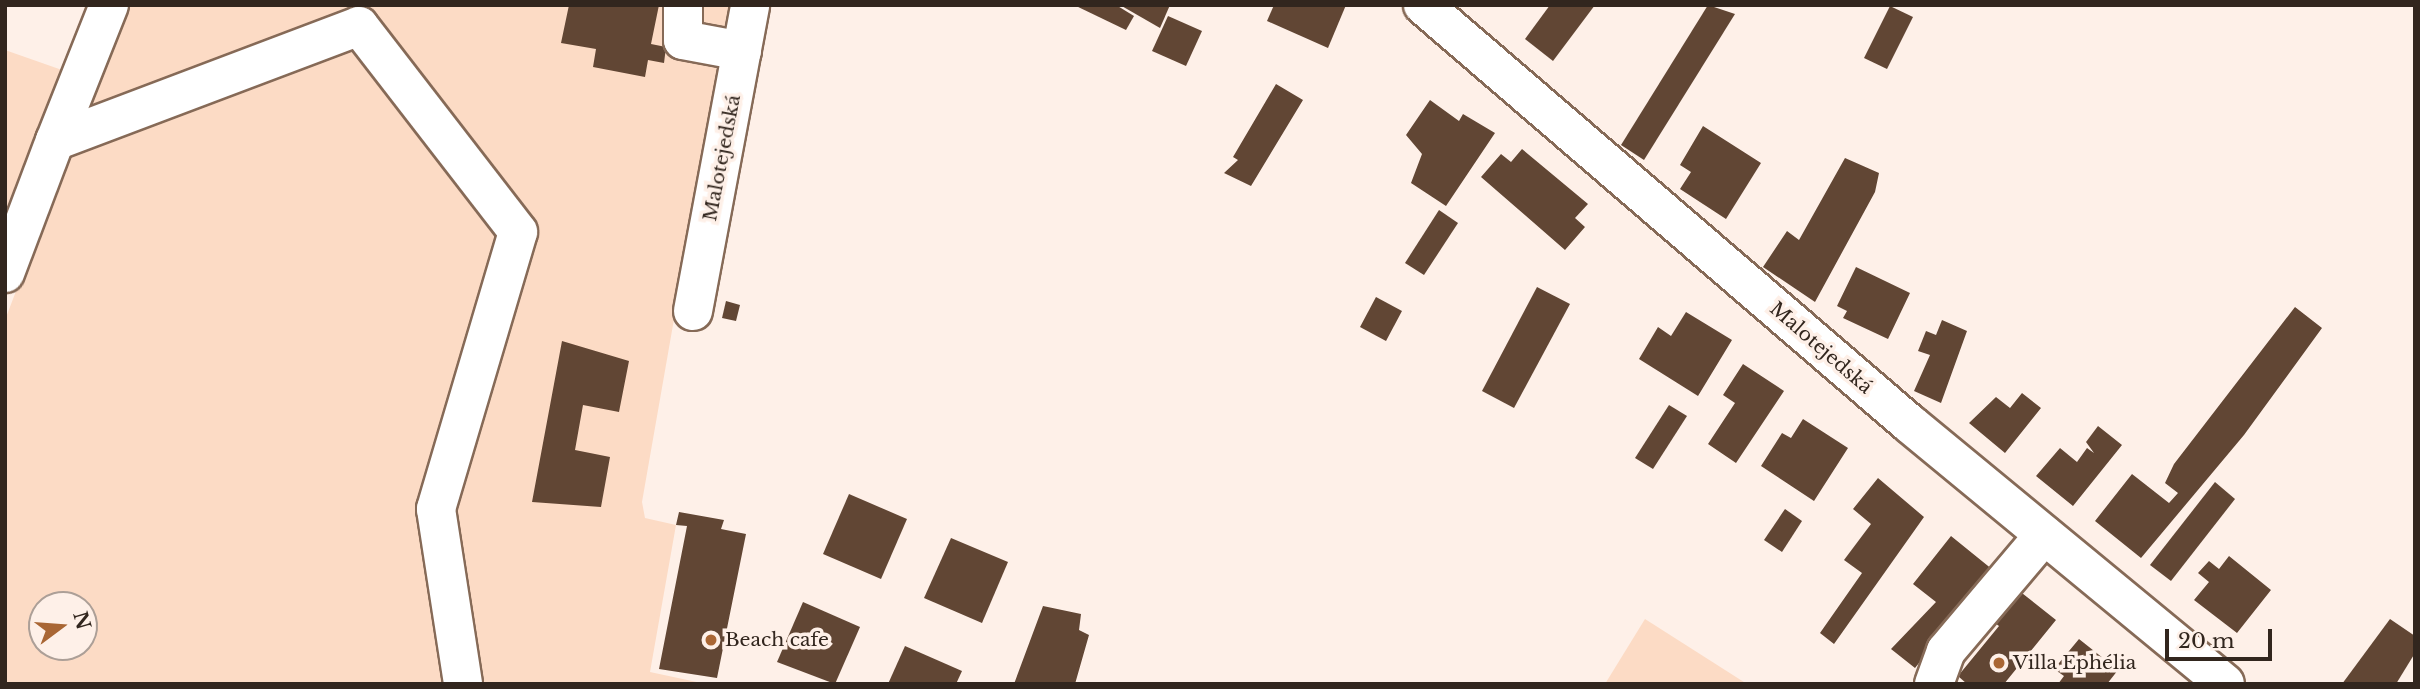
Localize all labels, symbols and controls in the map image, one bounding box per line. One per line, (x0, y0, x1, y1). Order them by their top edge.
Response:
street label: Malotejedská (699, 93, 745, 223)
street label: Malotejedská (1765, 297, 1877, 399)
north arrow (28, 591, 98, 661)
text: N (68, 609, 95, 632)
scale bar (2168, 616, 2275, 660)
text: 20 m (2178, 628, 2235, 654)
place label: Beach cafe (725, 629, 829, 651)
marker: Beach cafe (703, 632, 719, 648)
place label: Villa Ephélia (2013, 652, 2136, 674)
marker: Villa Ephélia (1991, 655, 2007, 671)

